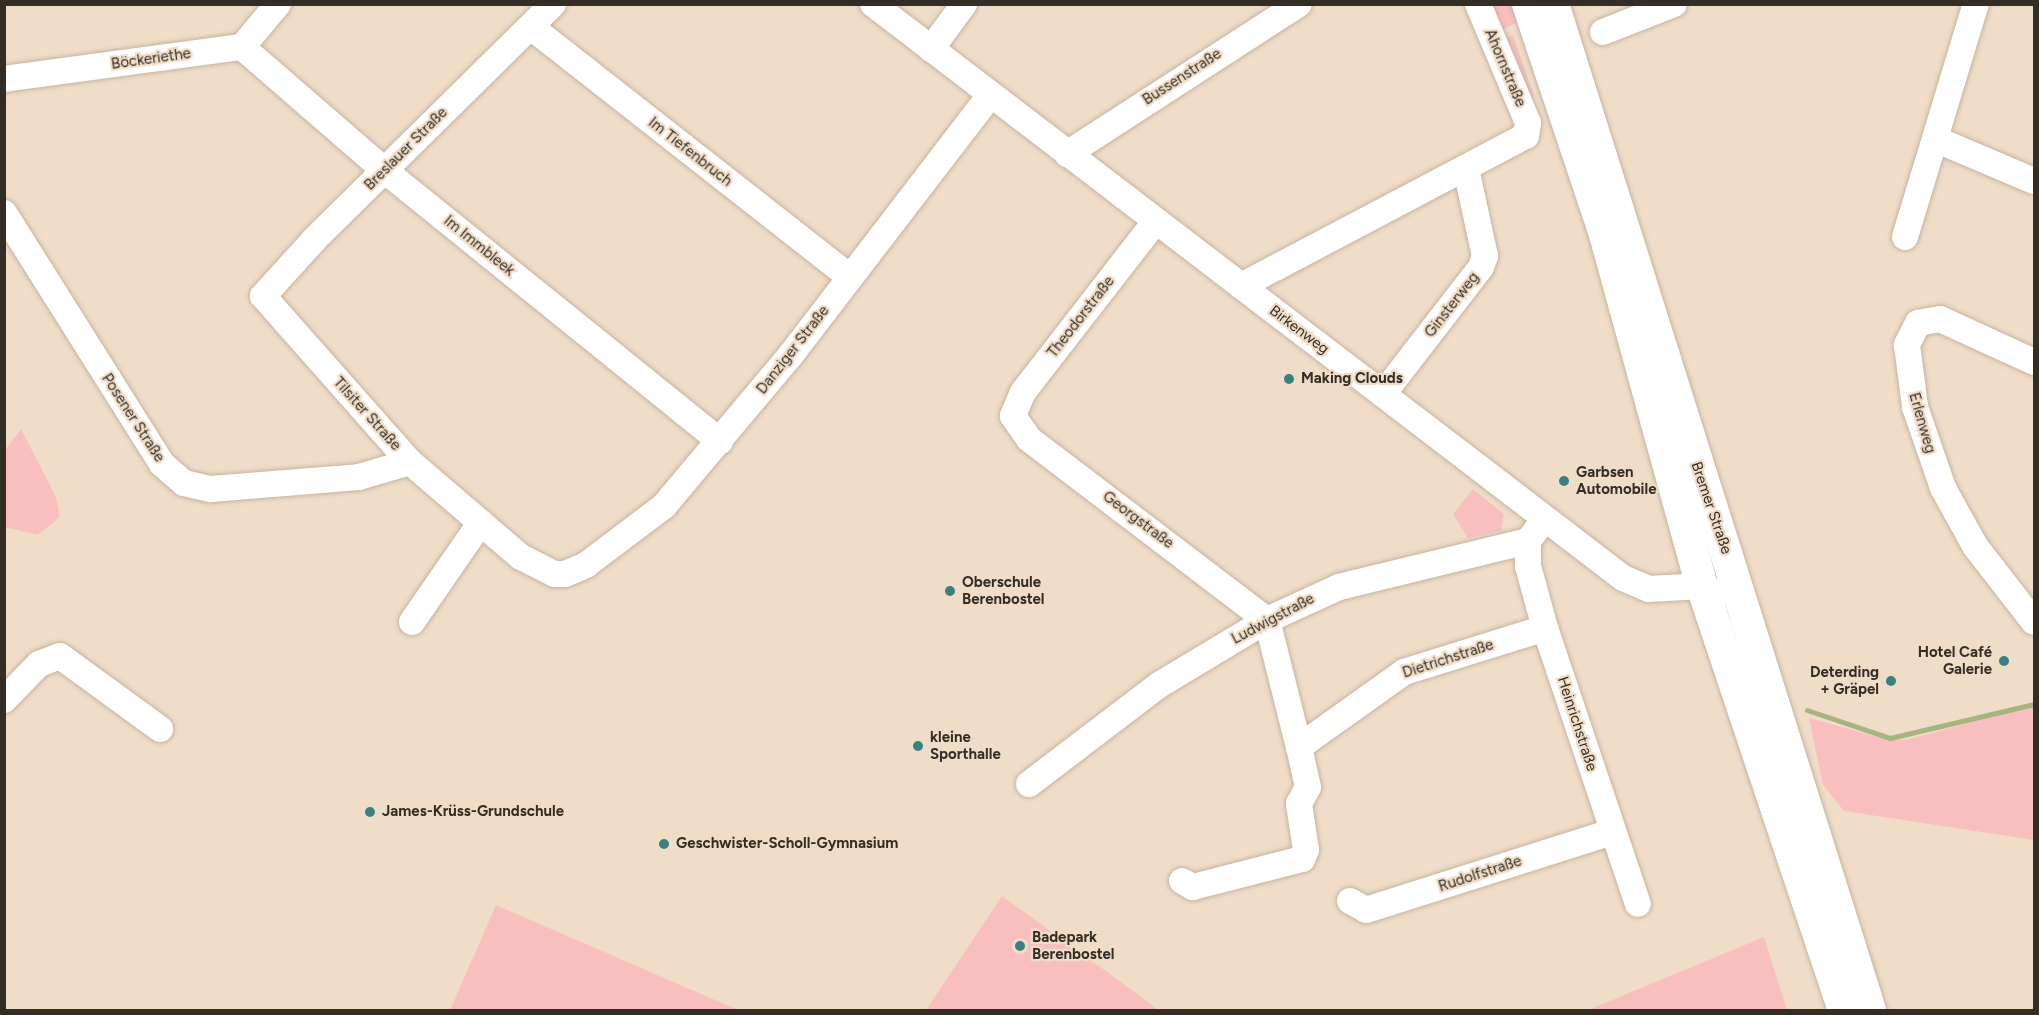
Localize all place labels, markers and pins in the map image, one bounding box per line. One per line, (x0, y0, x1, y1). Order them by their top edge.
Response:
place label: Making Clouds (1301, 370, 1403, 388)
marker: Making Clouds (1282, 372, 1296, 386)
place label: Garbsen Automobile (1576, 463, 1657, 498)
marker: Garbsen Automobile (1557, 474, 1571, 488)
place label: Oberschule Berenbostel (962, 573, 1045, 608)
marker: Oberschule Berenbostel (943, 584, 957, 598)
place label: Hotel Café Galerie (1918, 643, 1992, 678)
marker: Hotel Café Galerie (1997, 654, 2011, 668)
place label: Deterding + Gräpel (1810, 663, 1879, 698)
marker: Deterding + Gräpel (1884, 674, 1898, 688)
place label: kleine Sporthalle (930, 728, 1001, 763)
marker: kleine Sporthalle (911, 739, 925, 753)
place label: James-Krüss-Grundschule (382, 803, 564, 821)
marker: James-Krüss-Grundschule (363, 805, 377, 819)
place label: Geschwister-Scholl-Gymnasium (676, 835, 898, 853)
marker: Geschwister-Scholl-Gymnasium (657, 837, 671, 851)
place label: Badepark Berenbostel (1032, 928, 1115, 963)
marker: Badepark Berenbostel (1013, 939, 1027, 953)

